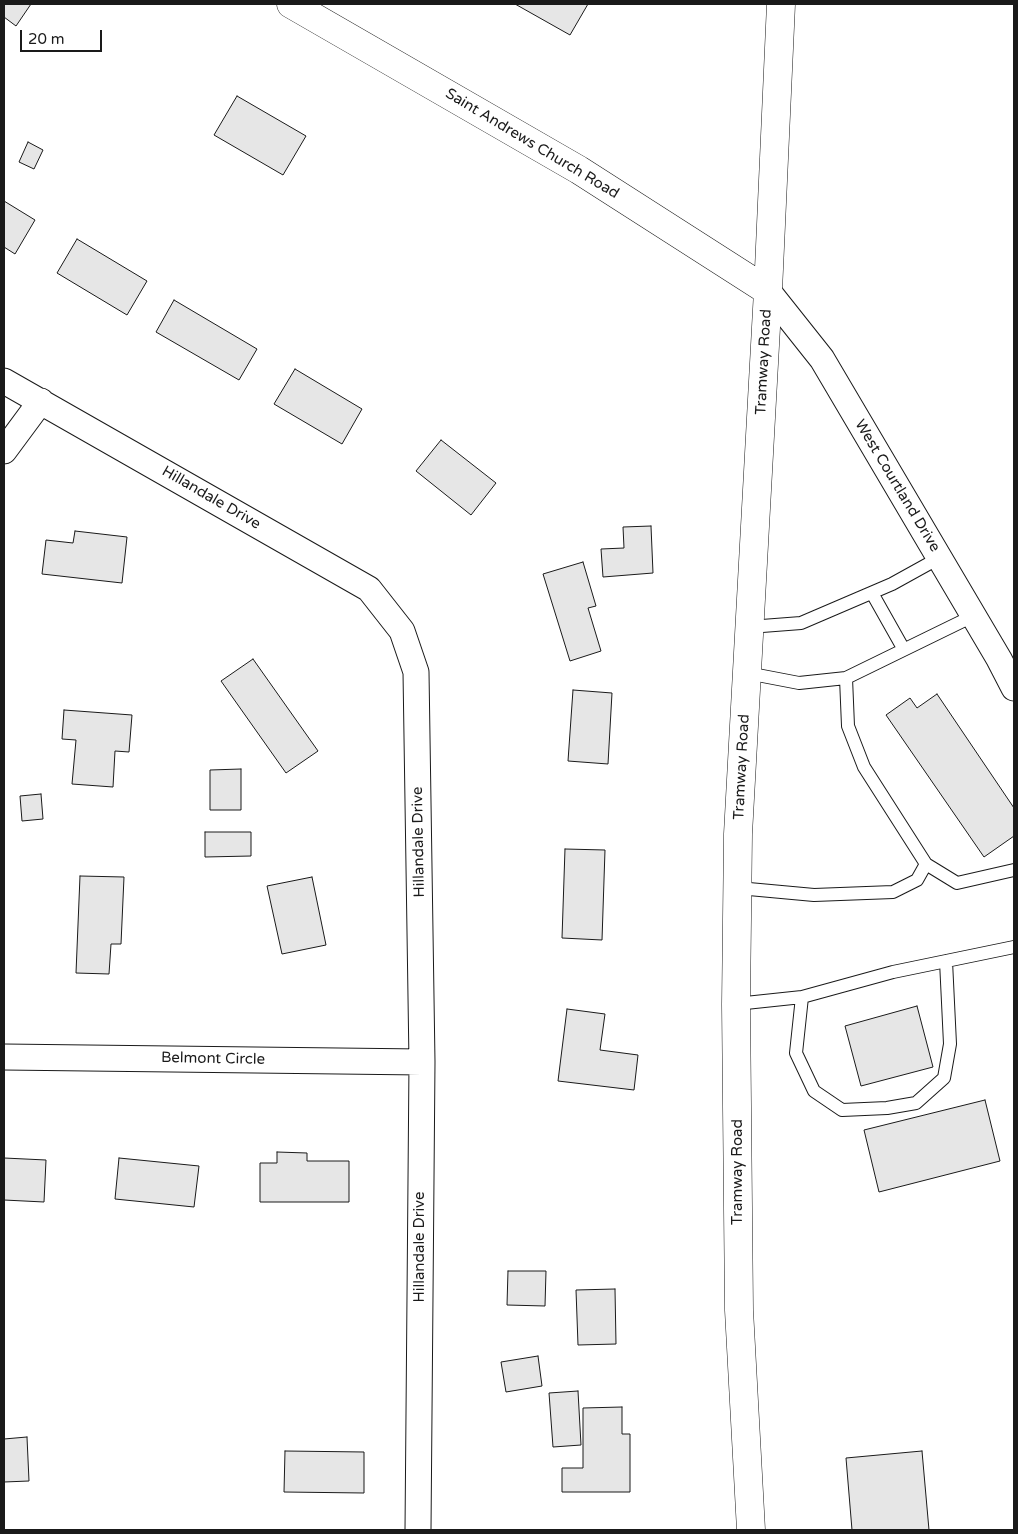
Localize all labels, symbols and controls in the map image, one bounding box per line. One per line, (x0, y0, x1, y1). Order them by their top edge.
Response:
scale bar (22, 20, 105, 52)
text: 20 m (28, 30, 65, 48)
street label: Saint Andrews Church Road (442, 85, 622, 203)
street label: Tramway Road (752, 309, 776, 415)
street label: West Courtland Drive (850, 417, 944, 555)
street label: Hillandale Drive (158, 462, 264, 534)
street label: Tramway Road (730, 714, 754, 820)
street label: Hillandale Drive (409, 786, 429, 898)
street label: Belmont Circle (161, 1049, 265, 1069)
street label: Tramway Road (729, 1119, 747, 1225)
street label: Hillandale Drive (411, 1192, 429, 1302)

